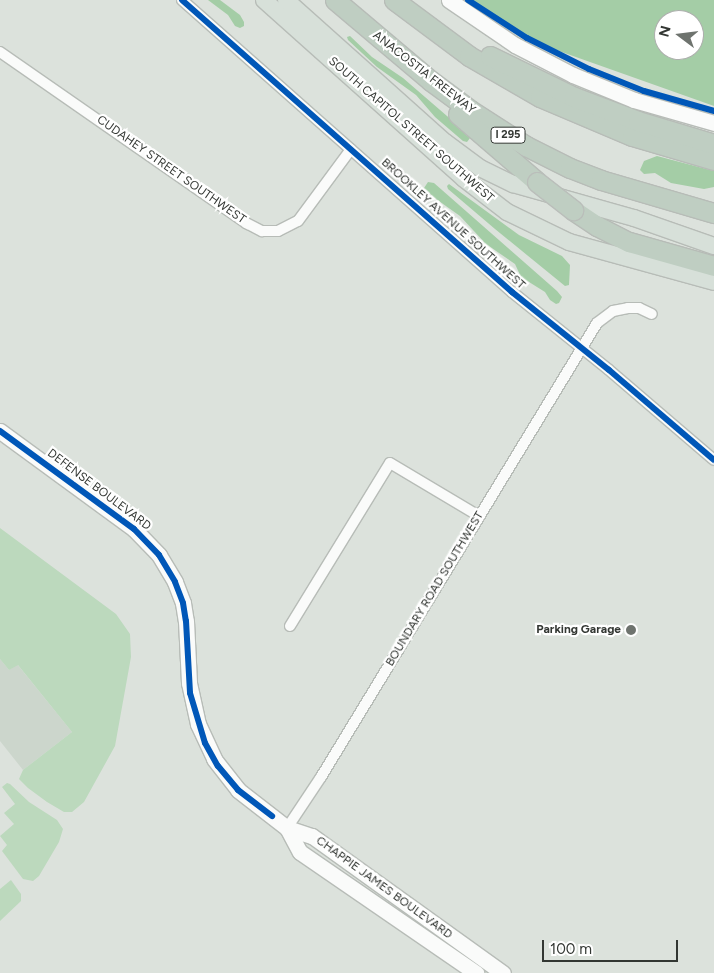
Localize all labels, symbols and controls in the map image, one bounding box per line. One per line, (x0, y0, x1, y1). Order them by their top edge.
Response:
north arrow (654, 10, 704, 60)
text: N (655, 24, 675, 39)
street label: ANACOSTIA FREEWAY (370, 28, 478, 118)
street label: SOUTH CAPITOL STREET SOUTHWEST (325, 54, 497, 206)
street label: CUDAHEY STREET SOUTHWEST (94, 113, 248, 227)
road number: I 295 (490, 126, 526, 144)
street label: BROOKLEY AVENUE SOUTHWEST (378, 156, 528, 292)
street label: DEFENSE BOULEVARD (44, 446, 154, 534)
street label: BOUNDARY ROAD SOUTHWEST (383, 509, 487, 669)
place label: Parking Garage (536, 623, 621, 637)
marker: Parking Garage (625, 624, 637, 636)
street label: CHAPPIE JAMES BOULEVARD (313, 834, 455, 942)
scale bar (544, 930, 680, 962)
text: 100 m (550, 940, 592, 958)

